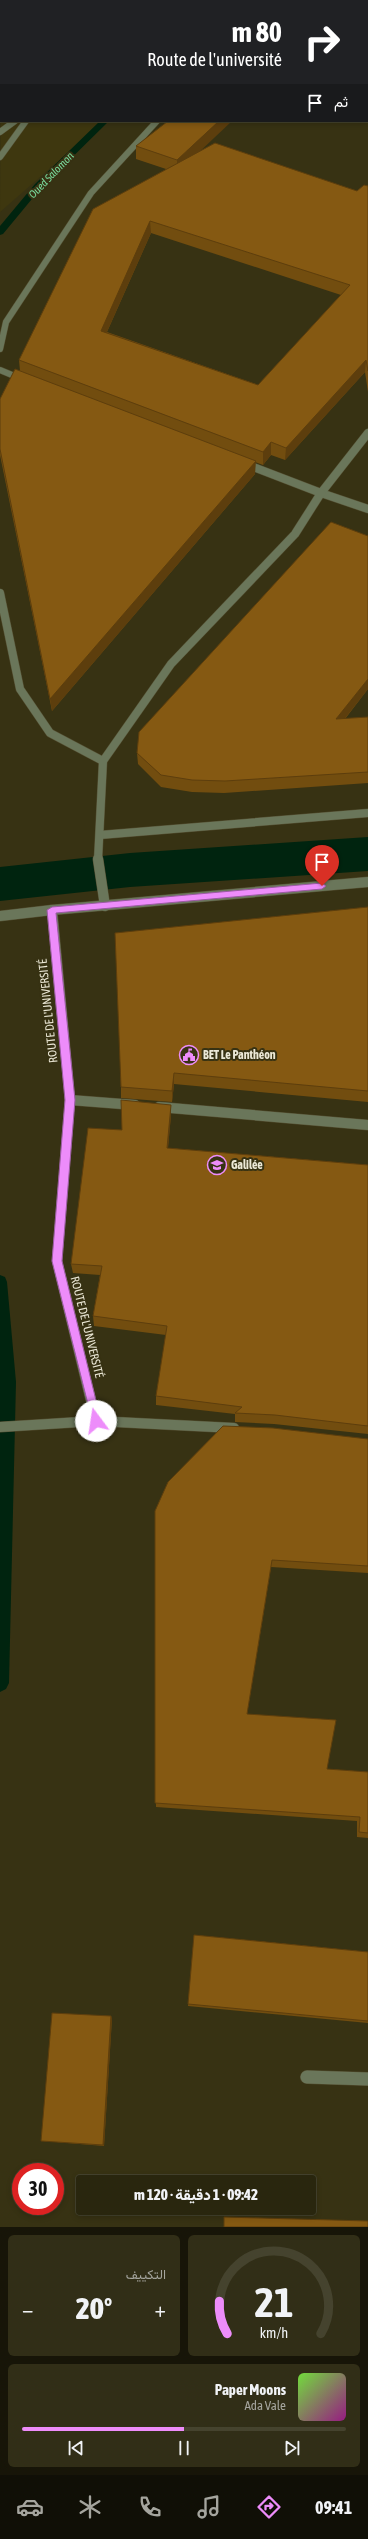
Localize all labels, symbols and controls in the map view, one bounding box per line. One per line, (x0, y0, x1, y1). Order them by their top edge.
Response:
text: 80 m (232, 16, 282, 48)
icon: right (296, 16, 348, 68)
text: Route de l'université (147, 49, 282, 70)
icon: arrive (304, 92, 326, 114)
text: ثم (334, 93, 348, 110)
water label: Oued Salomon (26, 149, 76, 201)
pin (305, 845, 339, 886)
icon: arrive (311, 851, 333, 873)
street label: ROUTE DE L'UNIVERSITÉ (36, 958, 60, 1064)
public building icon: BET Le Panthéon (178, 1044, 200, 1066)
place label: BET Le Panthéon (203, 1048, 276, 1062)
school or university icon: Galilée (206, 1154, 228, 1176)
place label: Galilée (231, 1158, 263, 1172)
street label: ROUTE DE L'UNIVERSITÉ (68, 1275, 106, 1379)
position arrow (75, 1400, 117, 1442)
speed limit sign: 30 (12, 2163, 64, 2215)
text: 09:42 · 1 دقيقة · 120 m (134, 2186, 258, 2203)
text: التكييف (126, 2267, 166, 2282)
text: 21 (254, 2277, 294, 2325)
text: 20° (76, 2291, 112, 2325)
text: − (22, 2296, 33, 2322)
text: + (155, 2296, 166, 2322)
text: km/h (260, 2324, 288, 2340)
text: Paper Moons (215, 2381, 286, 2398)
text: Ada Vale (244, 2398, 286, 2413)
icon: previous (65, 2437, 87, 2459)
icon: pause (173, 2437, 195, 2459)
icon: next (281, 2437, 303, 2459)
icon: car (16, 2493, 44, 2521)
icon: climate (76, 2493, 104, 2521)
icon: phone (136, 2493, 164, 2521)
icon: music (195, 2493, 223, 2521)
icon: directions (255, 2493, 283, 2521)
text: 09:41 (315, 2497, 352, 2518)

